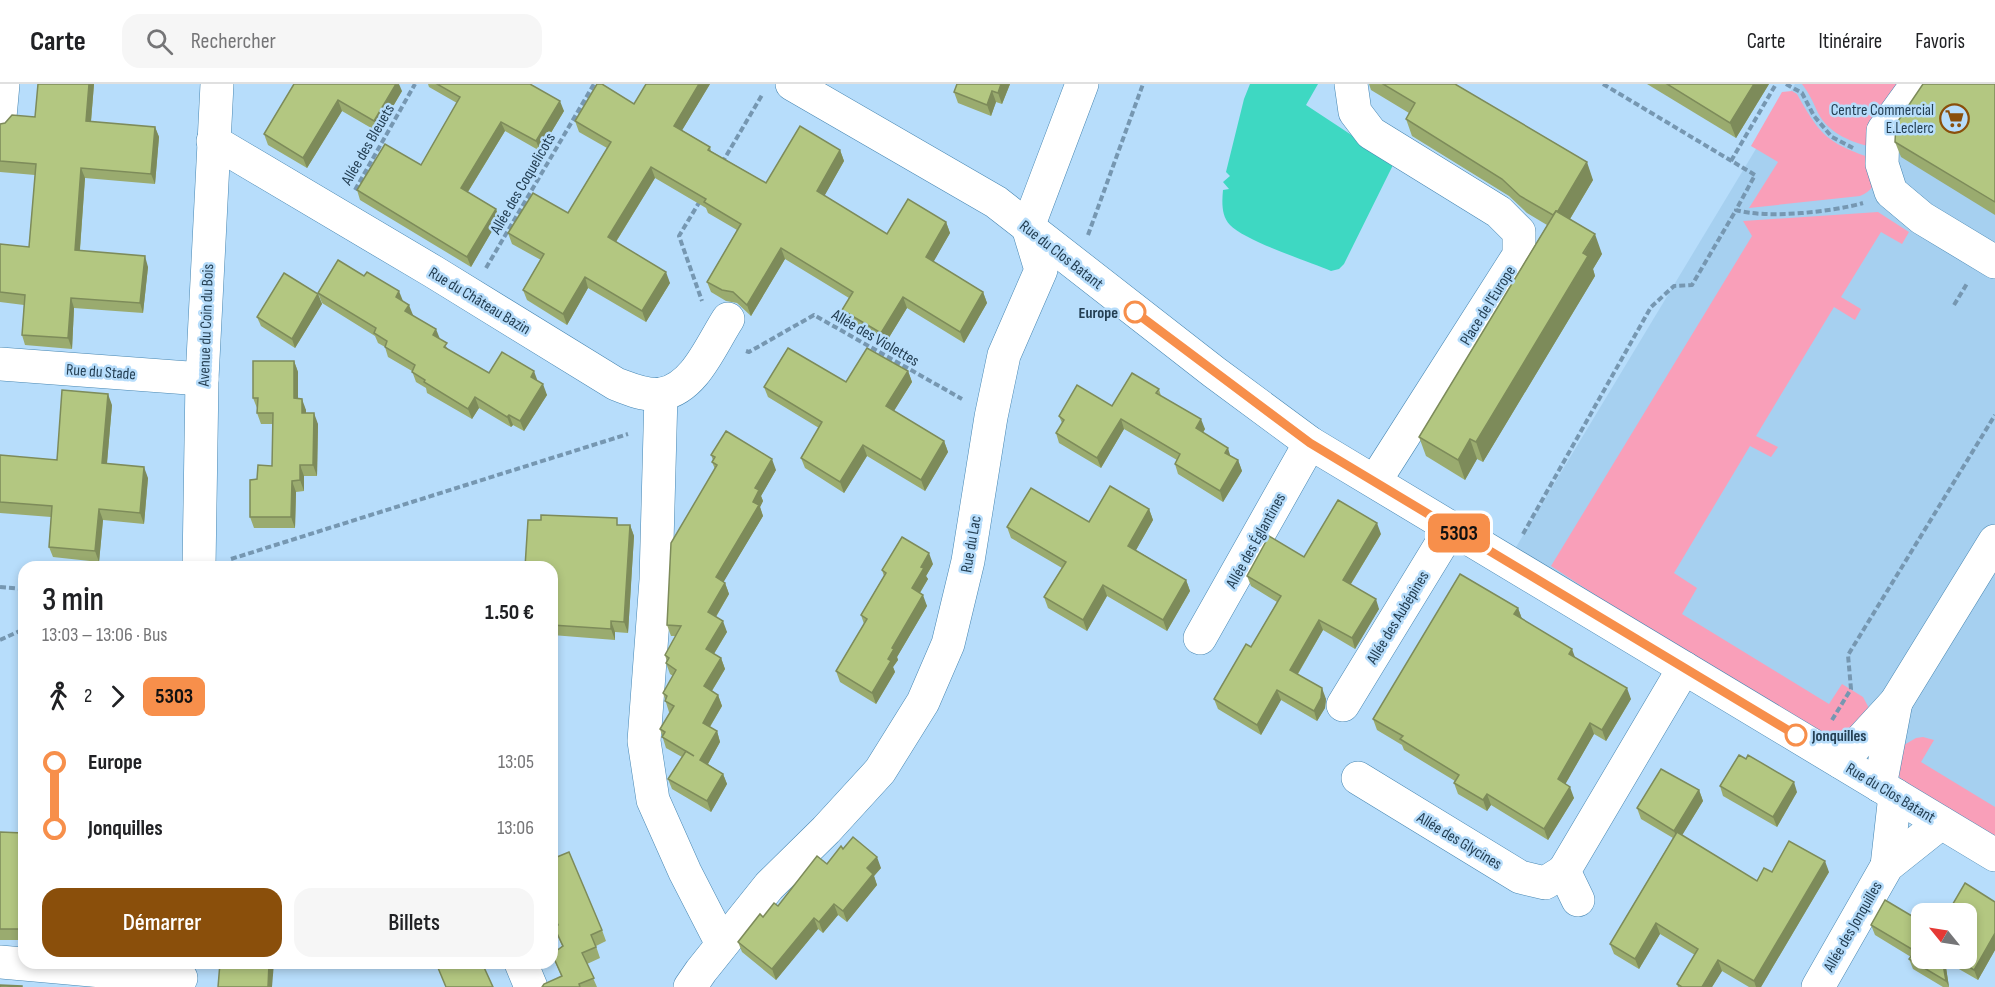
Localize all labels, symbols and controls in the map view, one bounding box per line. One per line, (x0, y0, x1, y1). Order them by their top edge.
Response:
search box (122, 14, 542, 68)
text: Carte (30, 25, 86, 58)
icon: search (143, 25, 176, 58)
text: Rechercher (191, 28, 276, 55)
text: Carte (1747, 29, 1786, 54)
text: Itinéraire (1819, 29, 1882, 54)
text: Favoris (1915, 29, 1965, 54)
street label: Allée des Bleuets (337, 101, 399, 189)
place label: Centre Commercial E.Leclerc (1831, 101, 1934, 138)
supermarket icon: Centre Commercial E.Leclerc (1939, 102, 1971, 134)
street label: Allée des Coquelicots (486, 130, 560, 239)
street label: Rue du Clos Batant (1016, 217, 1107, 294)
street label: Avenue du Coin du Bois (195, 263, 218, 388)
street label: Rue du Château Bazin (425, 263, 533, 339)
street label: Place de l'Europe (1456, 263, 1520, 349)
marker: Europe (1124, 301, 1146, 323)
place label: Europe (1079, 304, 1118, 323)
street label: Allée des Violettes (827, 305, 923, 371)
street label: Rue du Stade (65, 361, 136, 384)
street label: Allée des Églantines (1222, 490, 1290, 592)
street label: Rue du Lac (957, 514, 986, 574)
line badge: 5303 (1417, 514, 1501, 552)
text: 5303 (1440, 521, 1478, 546)
street label: Allée des Aubépines (1363, 568, 1434, 669)
text: 3 min (42, 580, 104, 620)
text: 1.50 € (485, 599, 534, 626)
text: 13:03 – 13:06 · Bus (42, 623, 168, 647)
icon: walk (42, 680, 75, 713)
icon: forward (101, 680, 134, 713)
text: 2 (84, 684, 92, 708)
text: 5303 (155, 684, 193, 709)
marker: Jonquilles (1785, 724, 1807, 746)
place label: Jonquilles (1811, 727, 1866, 746)
text: Europe (88, 749, 142, 776)
text: 13:05 (498, 750, 534, 774)
street label: Rue du Clos Batant (1842, 759, 1938, 827)
street label: Allée des Glycines (1413, 808, 1505, 874)
text: Jonquilles (88, 815, 163, 842)
text: 13:06 (497, 816, 534, 840)
street label: Allée des Jonquilles (1819, 878, 1887, 976)
button: Démarrer (42, 888, 282, 957)
button: Billets (294, 888, 534, 957)
north arrow (1911, 903, 1977, 969)
map controls (1911, 903, 1977, 969)

